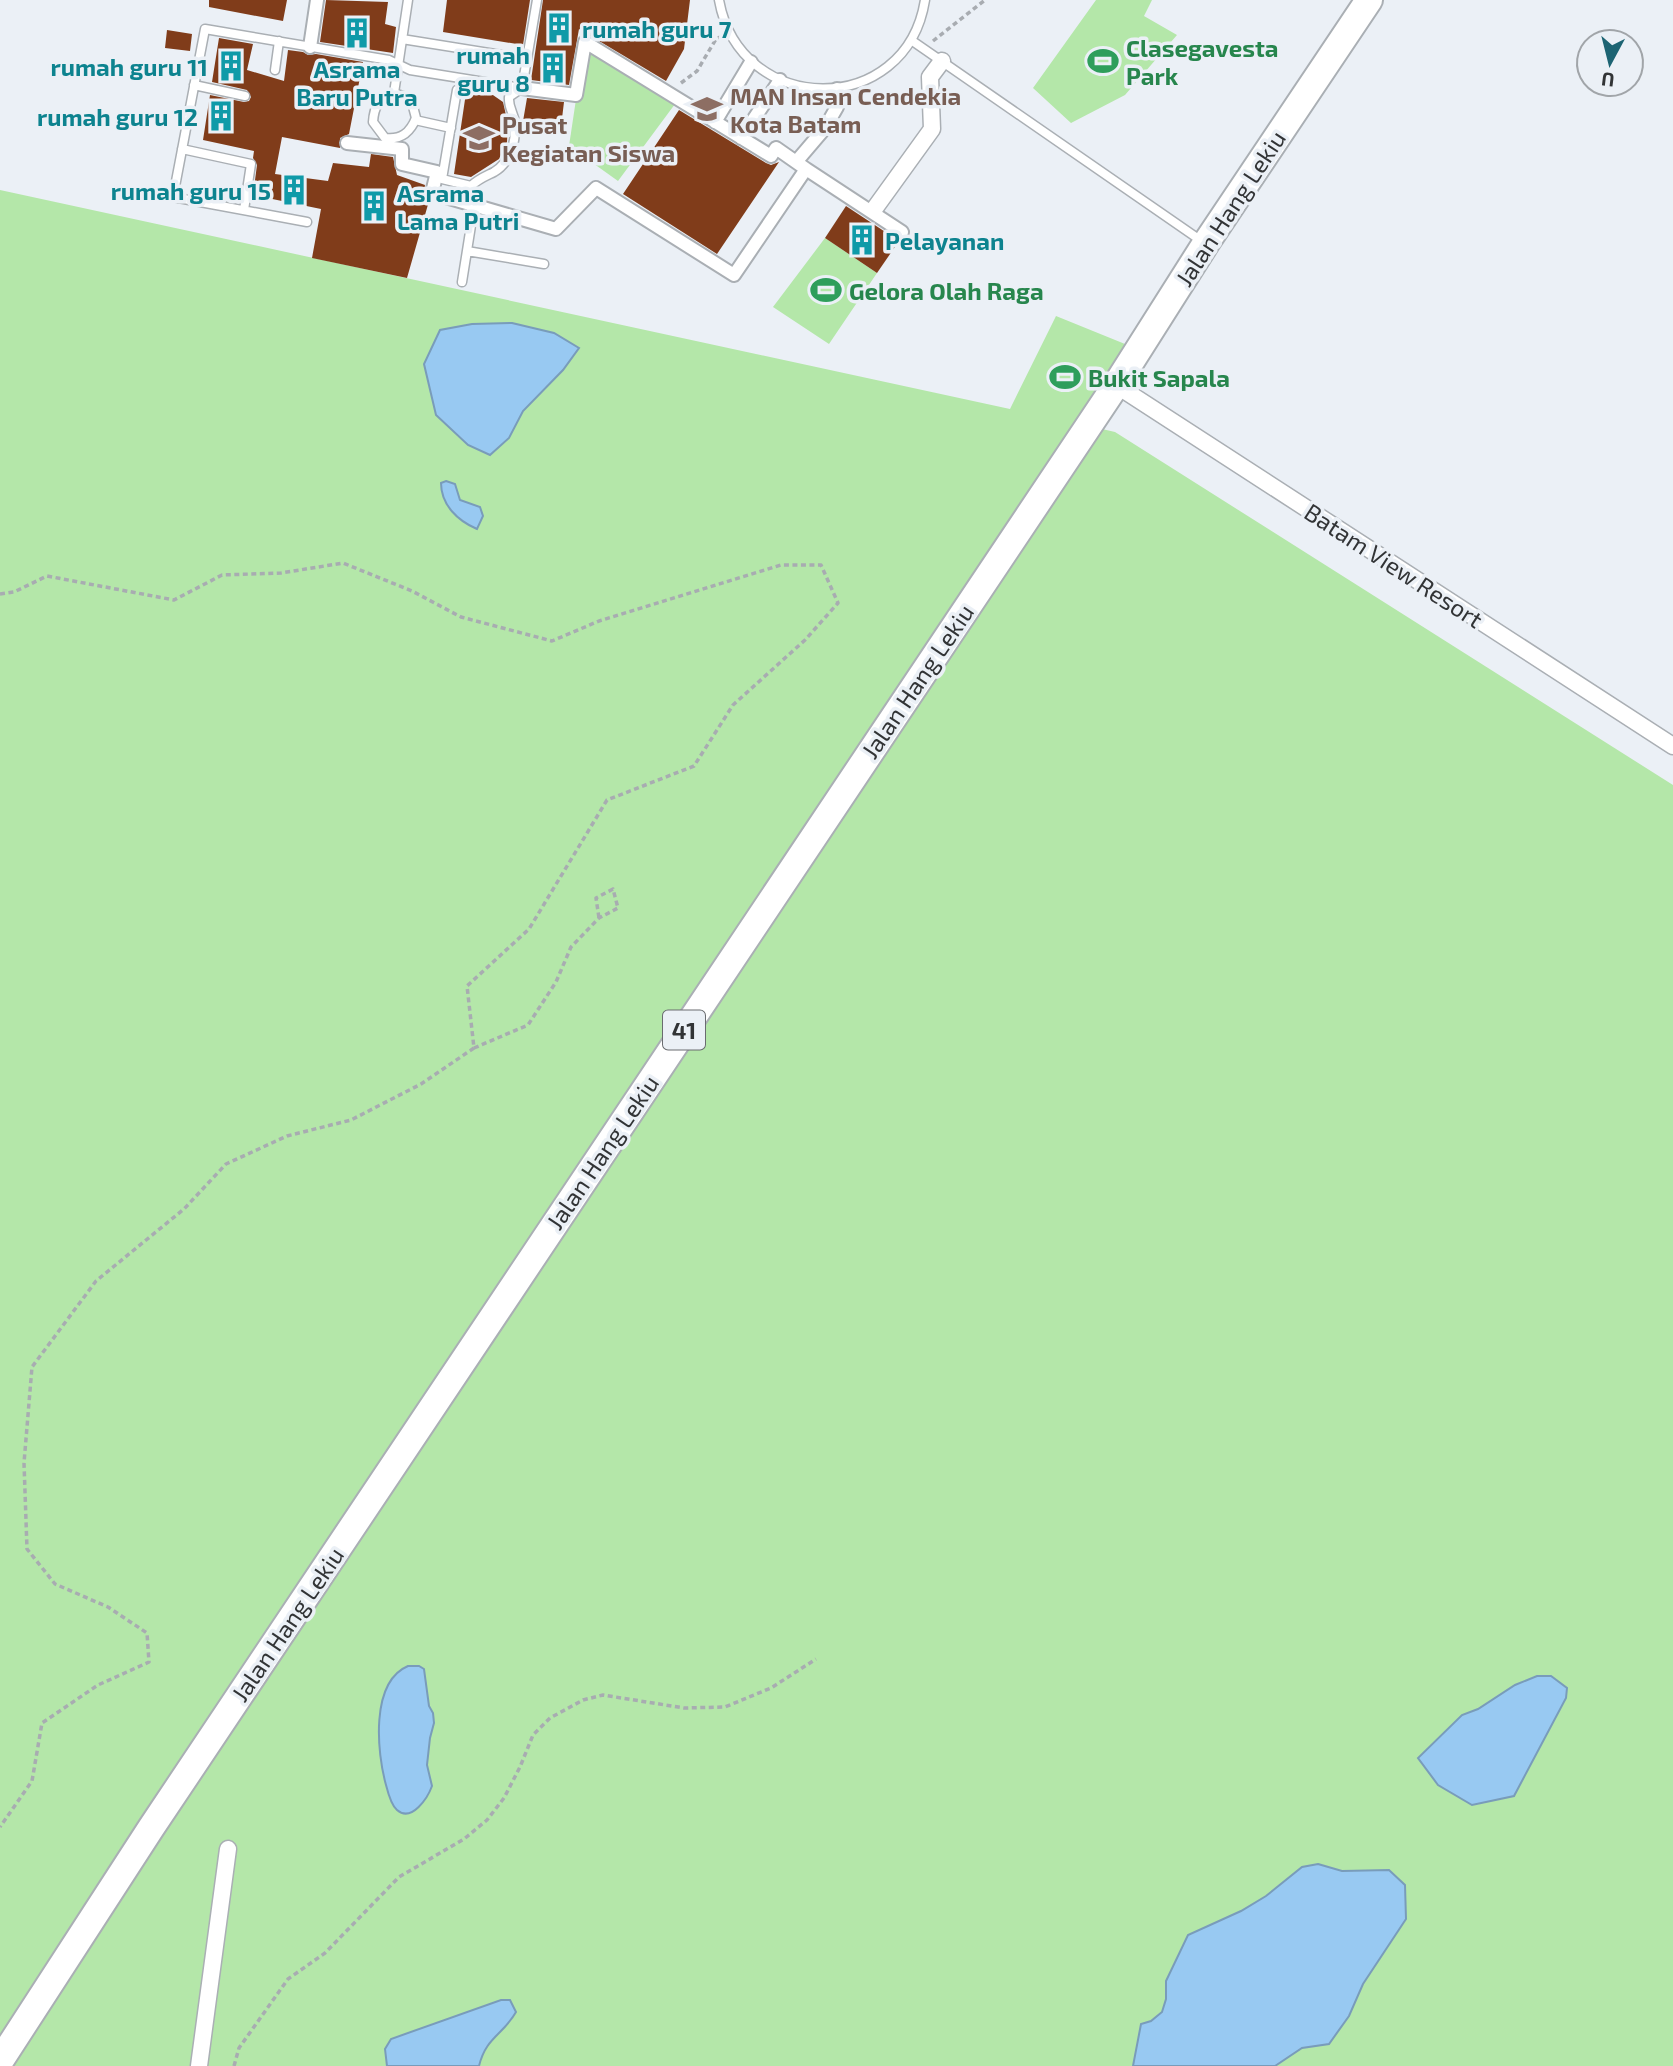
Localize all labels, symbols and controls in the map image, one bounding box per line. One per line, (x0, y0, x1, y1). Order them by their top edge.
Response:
building icon: rumah guru 7 (542, 11, 576, 45)
place label: rumah guru 7 (582, 14, 732, 43)
building icon: Asrama Baru Putra (340, 16, 374, 50)
north arrow (1575, 28, 1645, 98)
place label: Clasegavesta Park (1126, 33, 1279, 90)
place label: rumah guru 8 (456, 40, 530, 97)
sports icon: Clasegavesta Park (1086, 44, 1120, 78)
building icon: rumah guru 11 (214, 49, 248, 83)
building icon: rumah guru 8 (536, 51, 570, 85)
place label: rumah guru 11 (51, 52, 208, 81)
place label: Asrama Baru Putra (296, 54, 418, 111)
text: U (1600, 68, 1616, 93)
place label: MAN Insan Cendekia Kota Batam (730, 81, 961, 138)
school or university icon: MAN Insan Cendekia Kota Batam (690, 92, 724, 126)
building icon: rumah guru 12 (204, 99, 238, 133)
place label: rumah guru 12 (37, 102, 198, 131)
place label: Pusat Kegiatan Siswa (502, 110, 675, 167)
school or university icon: Pusat Kegiatan Siswa (462, 121, 496, 155)
street label: Jalan Hang Lekiu (1169, 125, 1291, 291)
building icon: rumah guru 15 (277, 173, 311, 207)
place label: rumah guru 15 (111, 176, 271, 205)
place label: Asrama Lama Putri (397, 178, 519, 235)
building icon: Asrama Lama Putri (357, 189, 391, 223)
building icon: Pelayanan (845, 223, 879, 257)
place label: Pelayanan (885, 226, 1004, 255)
sports icon: Gelora Olah Raga (809, 273, 843, 307)
place label: Gelora Olah Raga (849, 276, 1044, 305)
sports icon: Bukit Sapala (1048, 360, 1082, 394)
place label: Bukit Sapala (1088, 363, 1230, 392)
street label: Batam View Resort (1300, 497, 1488, 633)
street label: Jalan Hang Lekiu (855, 598, 979, 764)
road number: 41 (663, 1010, 705, 1050)
street label: Jalan Hang Lekiu (540, 1069, 664, 1235)
street label: Jalan Hang Lekiu (225, 1541, 349, 1707)

